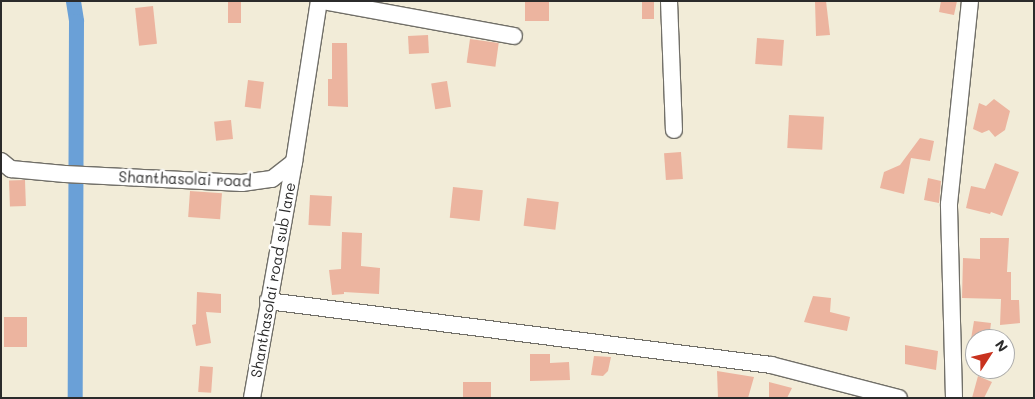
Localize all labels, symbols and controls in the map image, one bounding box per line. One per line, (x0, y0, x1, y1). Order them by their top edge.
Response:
street label: Shanthasolai road (118, 168, 252, 190)
street label: Shanthasolai road sub lane (247, 181, 299, 379)
north arrow (965, 329, 1015, 379)
text: N (991, 336, 1013, 355)

